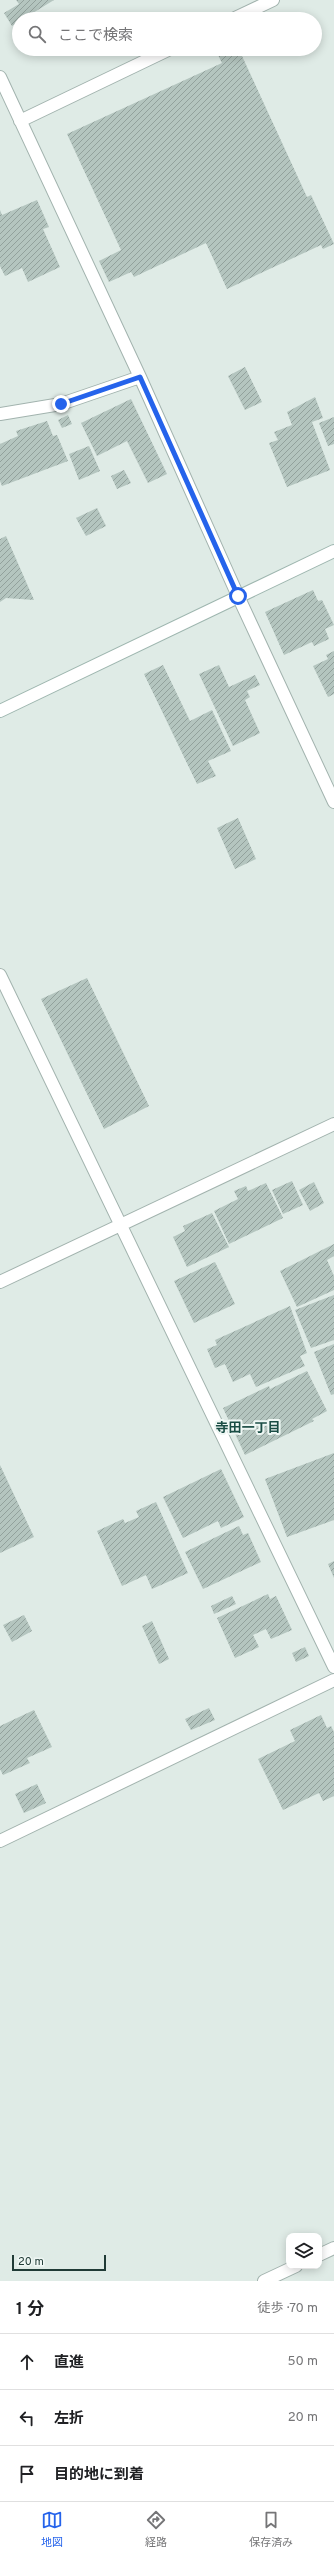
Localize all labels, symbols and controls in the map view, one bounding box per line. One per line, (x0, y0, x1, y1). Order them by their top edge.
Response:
search box (12, 12, 322, 56)
icon: search (26, 23, 48, 45)
text: ここで検索 (58, 27, 133, 46)
route end (52, 395, 70, 413)
route start (229, 587, 247, 605)
district label: 寺田一丁目 (215, 1421, 281, 1437)
map controls (286, 2233, 322, 2269)
button: layers (286, 2233, 322, 2269)
scale bar (12, 2253, 106, 2272)
text: 20 m (18, 2255, 44, 2269)
text: 1 分 (16, 2299, 44, 2321)
text: 徒歩 · 70 m (258, 2301, 318, 2317)
icon: ahead (16, 2351, 38, 2373)
text: 直進 (54, 2354, 84, 2373)
text: 50 m (288, 2354, 318, 2370)
icon: left (16, 2407, 38, 2429)
text: 左折 (54, 2410, 84, 2429)
text: 20 m (288, 2410, 318, 2426)
icon: arrive (16, 2463, 38, 2485)
text: 目的地に到着 (54, 2466, 144, 2485)
tab: 地図 (41, 2509, 63, 2550)
tab: 経路 (145, 2509, 167, 2550)
tab: 保存済み (249, 2509, 293, 2550)

